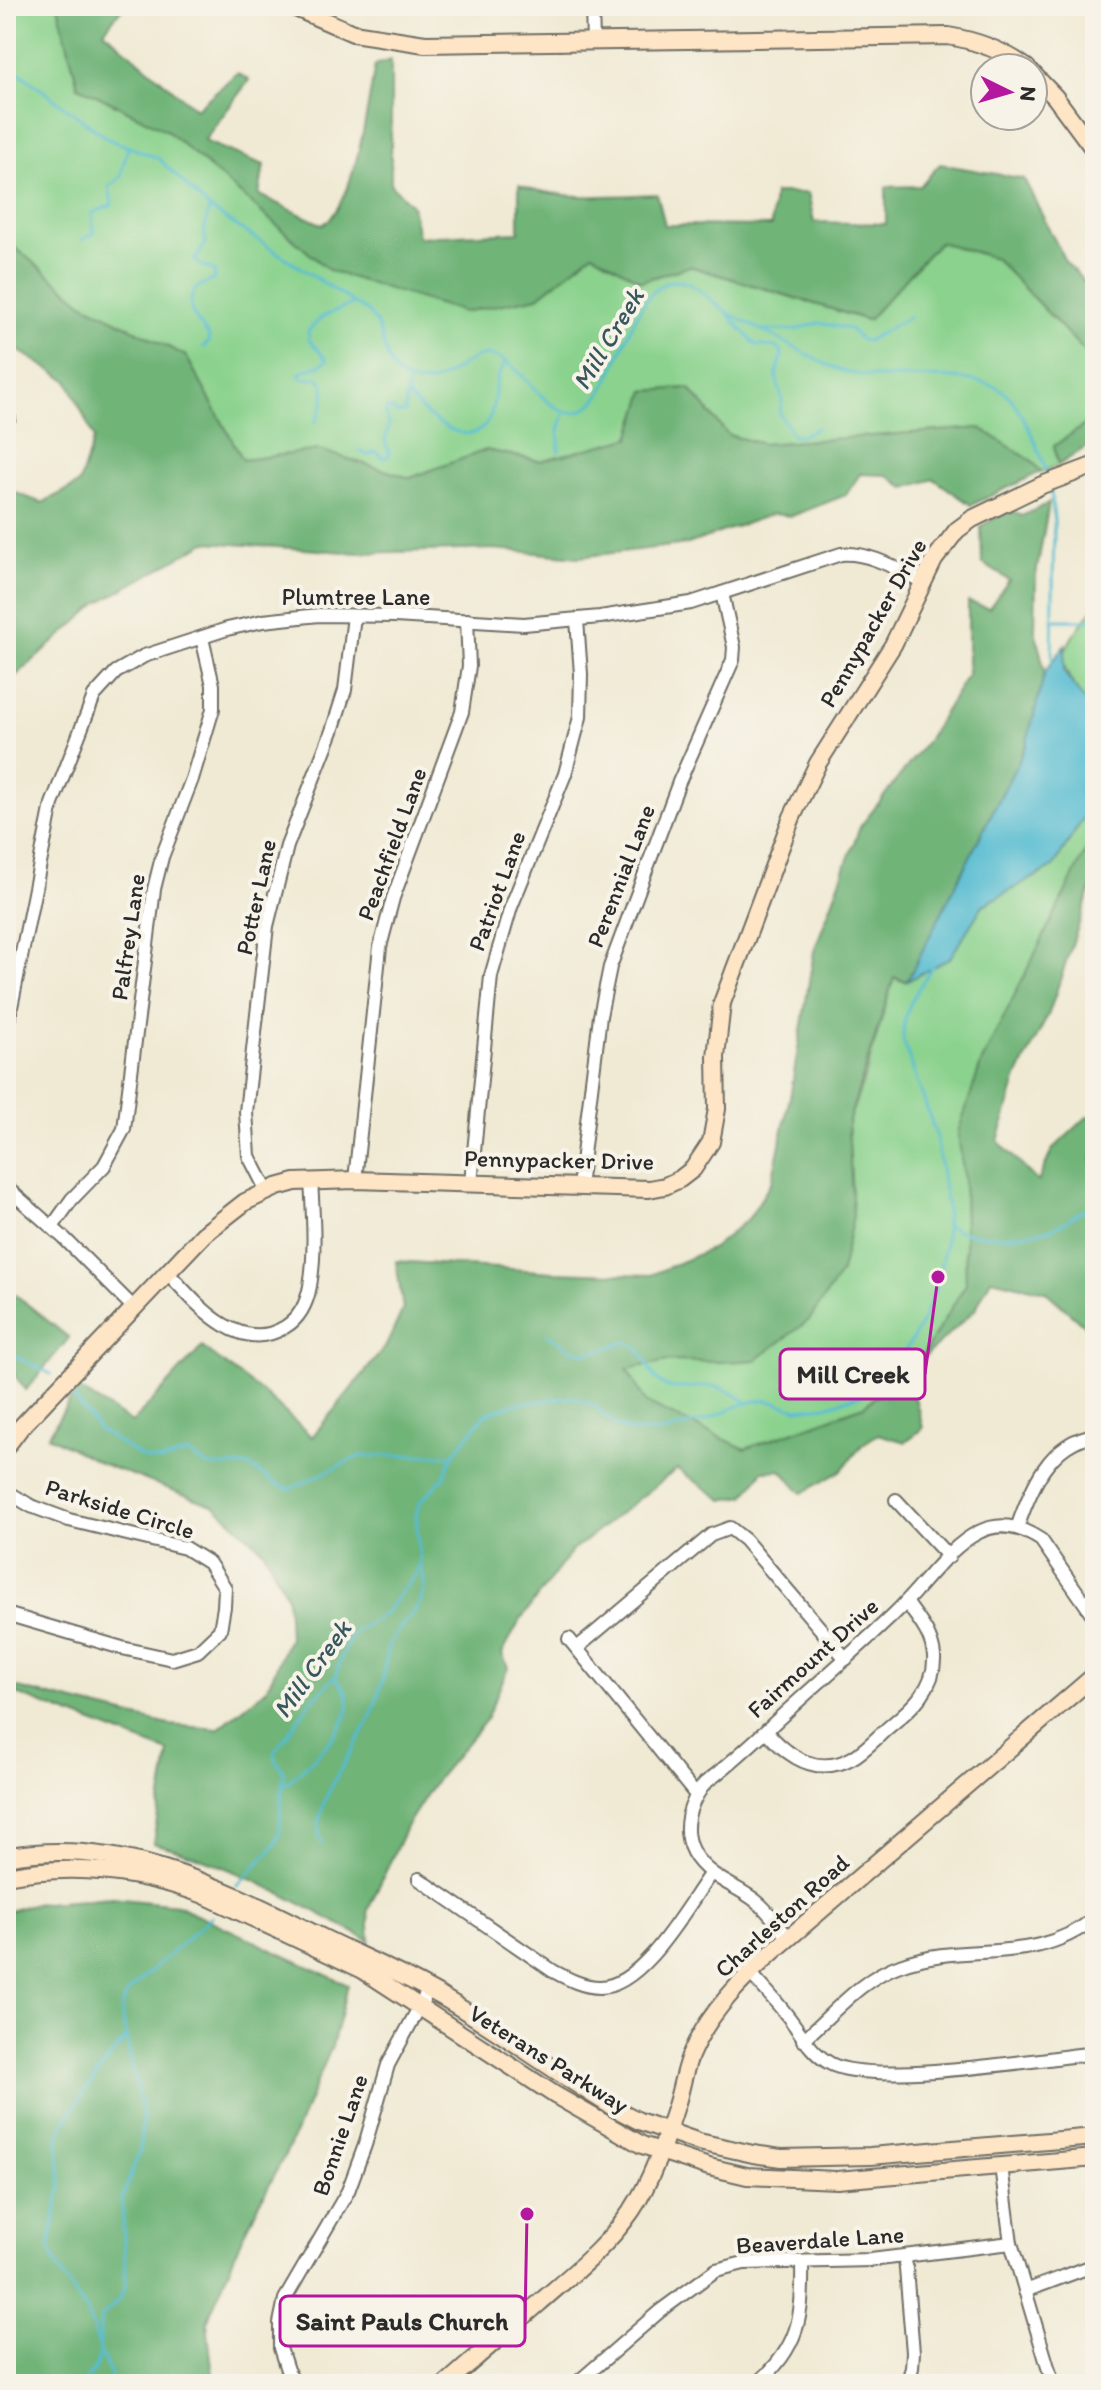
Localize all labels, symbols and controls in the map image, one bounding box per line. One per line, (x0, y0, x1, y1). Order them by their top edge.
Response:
north arrow (969, 52, 1049, 132)
text: N (1014, 85, 1043, 102)
water label: Mill Creek (565, 281, 652, 396)
street label: Pennypacker Drive (812, 533, 933, 712)
street label: Plumtree Lane (282, 582, 430, 611)
street label: Peachfield Lane (350, 763, 433, 924)
street label: Perennial Lane (580, 800, 661, 951)
street label: Patriot Lane (461, 827, 532, 955)
street label: Potter Lane (229, 836, 282, 957)
street label: Palfrey Lane (104, 872, 151, 1002)
street label: Pennypacker Drive (464, 1143, 654, 1176)
callout: Mill Creek (780, 1349, 925, 1399)
text: Mill Creek (796, 1358, 910, 1390)
street label: Parkside Circle (42, 1472, 198, 1545)
street label: Fairmount Drive (741, 1591, 884, 1724)
water label: Mill Creek (266, 1613, 359, 1724)
street label: Charleston Road (709, 1848, 855, 1983)
street label: Veterans Parkway (464, 1998, 634, 2119)
street label: Bonnie Lane (305, 2070, 374, 2200)
street label: Beaverdale Lane (735, 2219, 905, 2260)
callout: Saint Pauls Church (280, 2296, 525, 2346)
text: Saint Pauls Church (296, 2305, 509, 2337)

